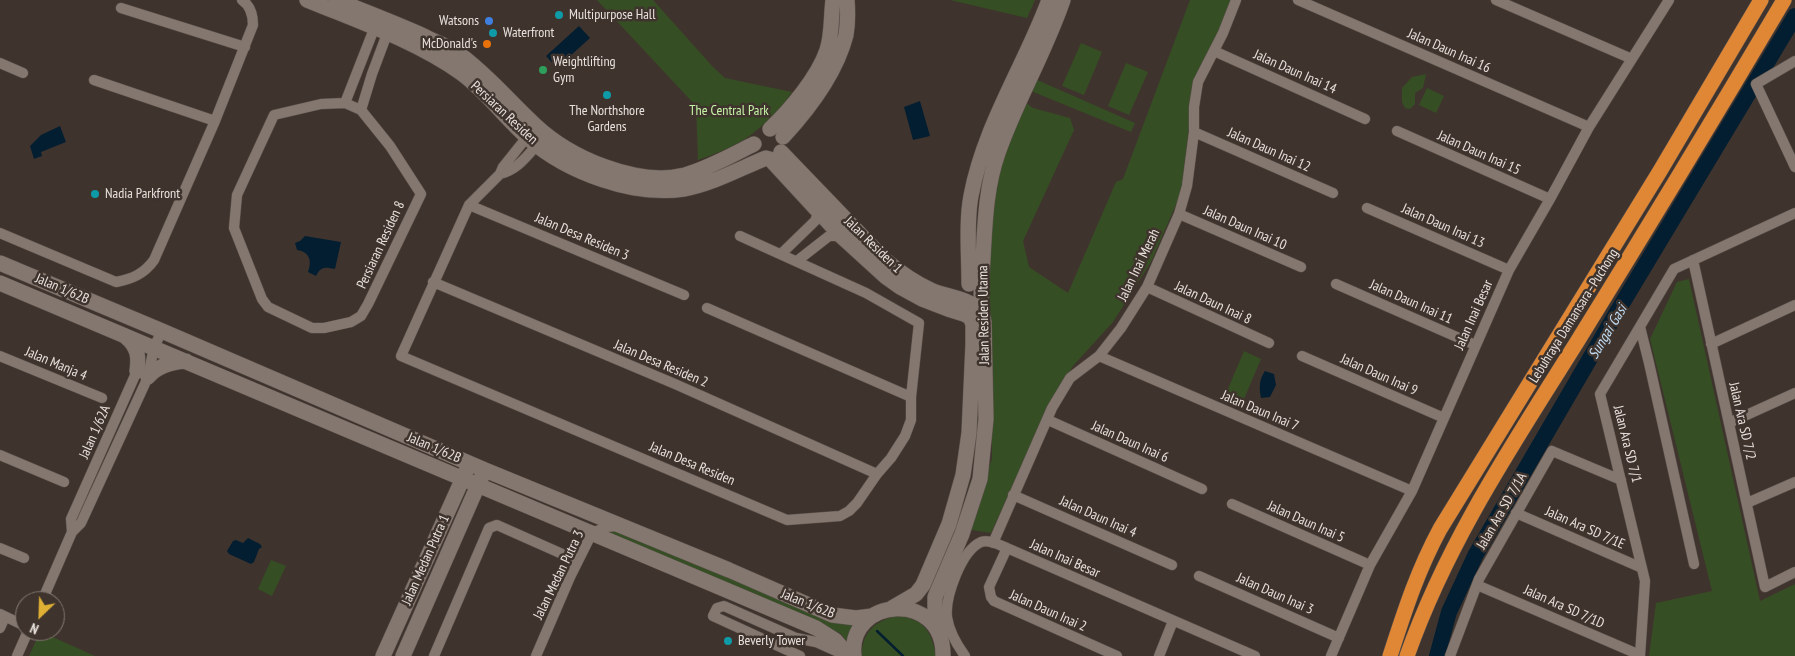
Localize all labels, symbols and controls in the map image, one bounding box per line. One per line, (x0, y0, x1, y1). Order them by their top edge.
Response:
place label: Multipurpose Hall (569, 7, 655, 23)
marker: Multipurpose Hall (553, 9, 565, 21)
place label: Watsons (439, 13, 479, 29)
marker: Watsons (483, 15, 495, 27)
place label: Waterfront (503, 25, 554, 41)
street label: Jalan Daun Inai 16 (1405, 25, 1493, 77)
marker: Waterfront (487, 27, 499, 39)
place label: McDonald's (422, 36, 477, 52)
marker: McDonald's (481, 38, 493, 50)
street label: Jalan Daun Inai 14 (1251, 46, 1339, 98)
place label: Weightlifting Gym (553, 54, 616, 86)
marker: Weightlifting Gym (537, 64, 549, 76)
street label: Persiaran Residen (467, 78, 541, 148)
marker: The Northshore Gardens (601, 89, 613, 101)
place label: The Northshore Gardens (569, 103, 645, 136)
park label: The Central Park (689, 103, 769, 119)
street label: Jalan Daun Inai 12 (1225, 124, 1313, 176)
street label: Jalan Daun Inai 15 (1435, 127, 1523, 179)
place label: Nadia Parkfront (105, 186, 180, 202)
marker: Nadia Parkfront (89, 188, 101, 200)
street label: Persiaran Residen 8 (353, 199, 409, 291)
street label: Jalan Daun Inai 13 (1399, 200, 1487, 252)
street label: Jalan Daun Inai 10 (1201, 202, 1289, 254)
street label: Jalan Desa Residen 3 (533, 210, 631, 264)
street label: Jalan Residen 1 (841, 213, 905, 277)
street label: Jalan Inai Merah (1114, 226, 1164, 304)
street label: Lebuhraya Damansara–Puchong (1526, 246, 1622, 386)
street label: Jalan Residen Utama (975, 265, 993, 365)
street label: Jalan 1/62B (33, 270, 91, 308)
street label: Jalan Daun Inai 11 (1367, 276, 1455, 328)
street label: Jalan Daun Inai 8 (1172, 278, 1254, 328)
street label: Jalan Inai Besar (1451, 278, 1497, 352)
water label: Sungai Gasi (1585, 302, 1631, 362)
street label: Jalan Desa Residen 2 (612, 337, 710, 391)
street label: Jalan Manja 4 (23, 343, 89, 385)
street label: Jalan Daun Inai 9 (1338, 351, 1420, 399)
street label: Jalan Ara SD 7/2 (1725, 381, 1759, 461)
street label: Jalan Daun Inai 7 (1219, 387, 1301, 435)
street label: Jalan 1/62A (76, 403, 114, 461)
street label: Jalan Ara SD 7/1 (1609, 404, 1645, 484)
street label: Jalan Daun Inai 6 (1089, 418, 1171, 466)
street label: Jalan 1/62B (405, 429, 463, 467)
street label: Jalan Desa Residen (647, 438, 737, 490)
street label: Jalan Ara SD 7/1A (1473, 470, 1531, 552)
street label: Jalan Daun Inai 4 (1057, 493, 1139, 541)
street label: Jalan Daun Inai 5 (1265, 498, 1347, 546)
street label: Jalan Ara SD 7/1E (1543, 503, 1627, 553)
street label: Jalan Medan Putra 1 (399, 512, 453, 608)
street label: Jalan Medan Putra 3 (530, 528, 588, 622)
street label: Jalan Inai Besar (1028, 536, 1102, 582)
street label: Jalan Daun Inai 3 (1234, 570, 1316, 618)
street label: Jalan Ara SD 7/1D (1521, 582, 1607, 632)
street label: Jalan 1/62B (779, 586, 837, 622)
street label: Jalan Daun Inai 2 (1007, 587, 1089, 635)
north arrow (15, 591, 65, 641)
text: N (27, 619, 41, 639)
place label: Beverly Tower (738, 633, 805, 649)
marker: Beverly Tower (722, 635, 734, 647)

